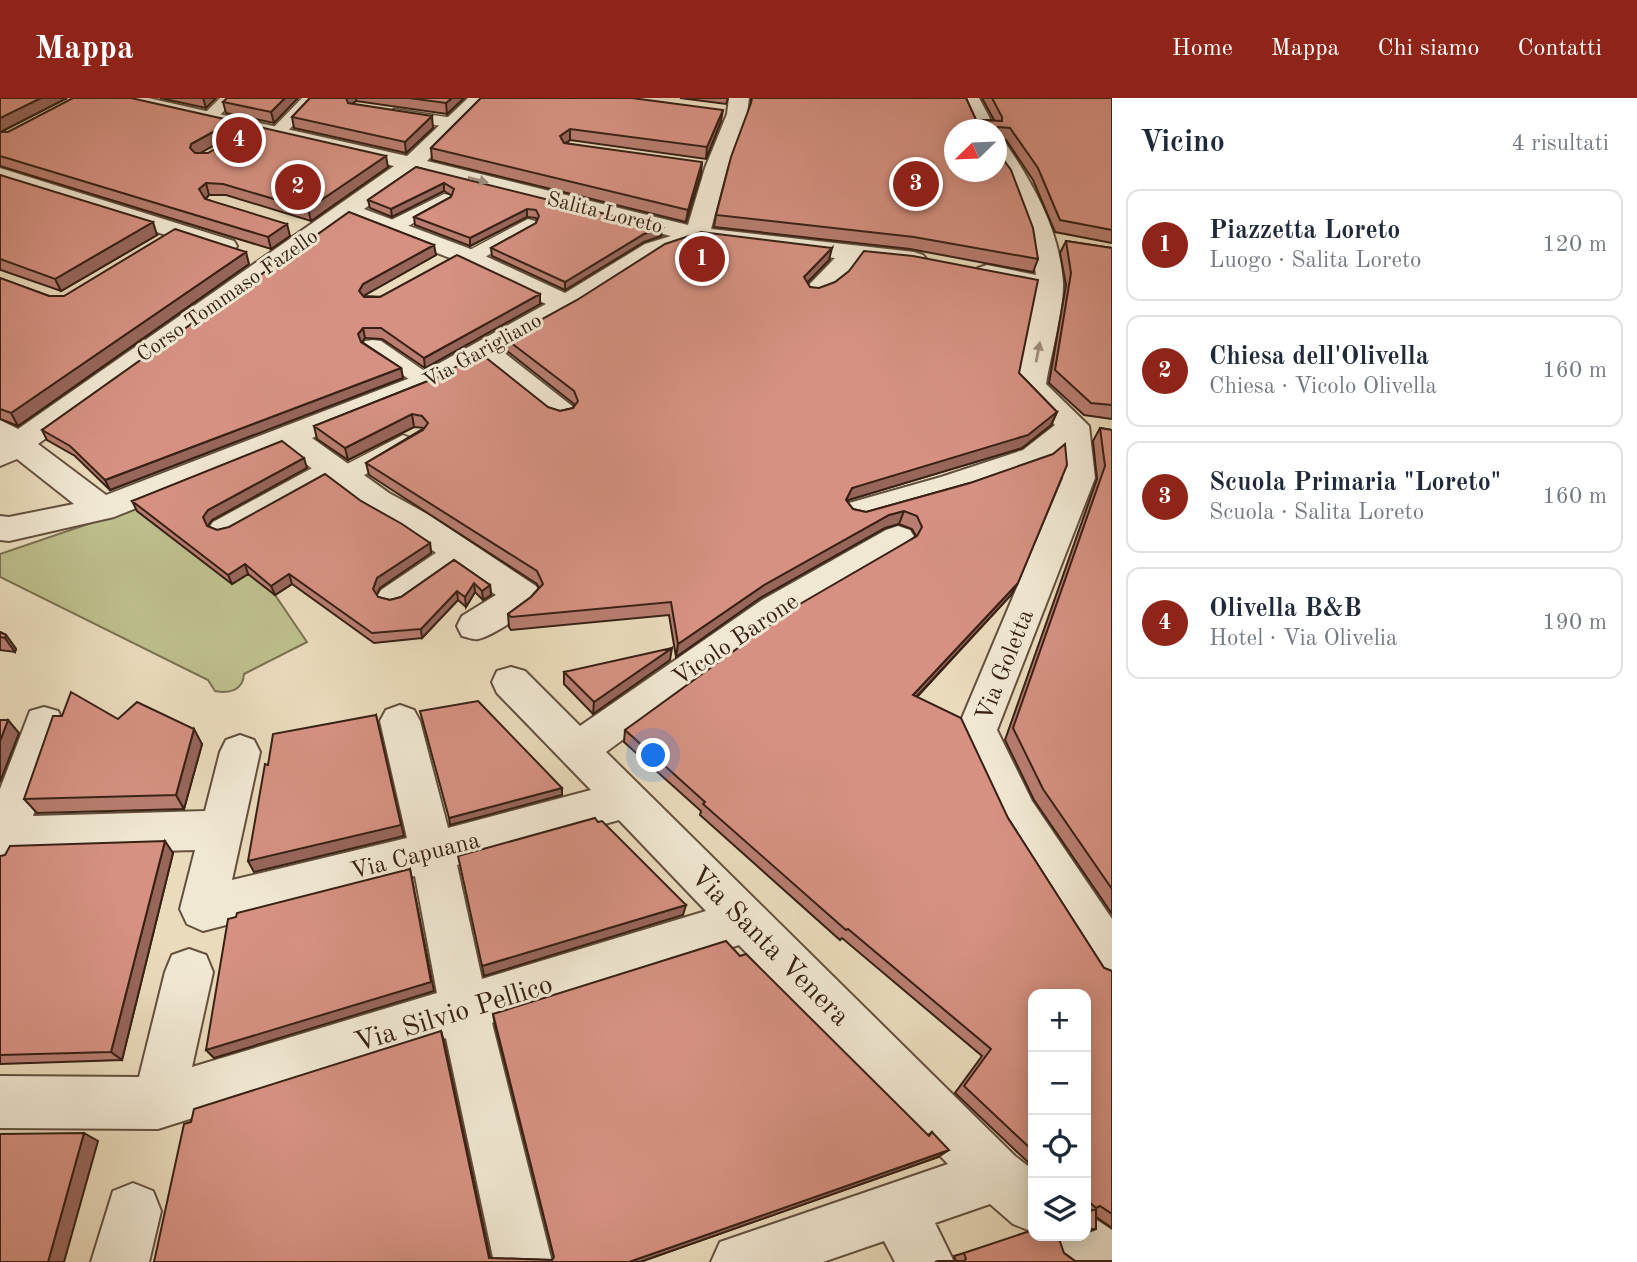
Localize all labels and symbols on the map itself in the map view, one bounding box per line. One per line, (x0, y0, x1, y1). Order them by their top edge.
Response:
pin: 4 (216, 114, 262, 166)
north arrow (944, 119, 1007, 182)
pin: 3 (893, 158, 939, 210)
pin: 2 (275, 161, 321, 213)
one-way arrow (467, 175, 489, 186)
street label: Salita Loreto (544, 189, 665, 238)
street label: Corso Tommaso Fazello (134, 226, 322, 367)
pin: 1 (679, 233, 725, 285)
street label: Via Garigliano (420, 310, 545, 392)
one-way arrow (1032, 341, 1043, 363)
street label: Vicolo Barone (669, 590, 803, 691)
street label: Via Goletta (973, 606, 1039, 725)
your location (636, 738, 670, 772)
street label: Via Capuana (348, 829, 483, 885)
street label: Via Santa Venera (684, 862, 854, 1032)
street label: Via Silvio Pellico (352, 971, 556, 1058)

